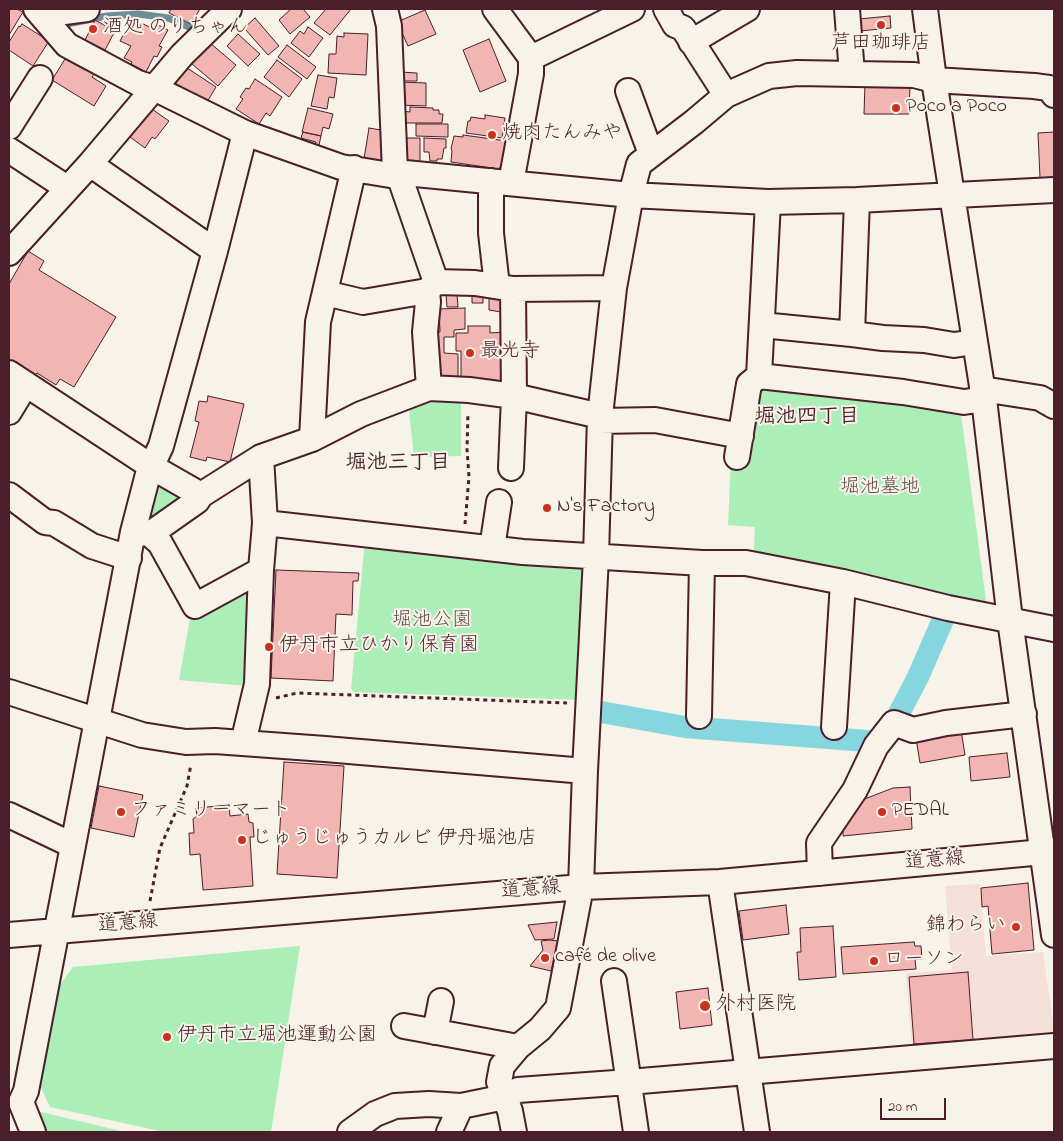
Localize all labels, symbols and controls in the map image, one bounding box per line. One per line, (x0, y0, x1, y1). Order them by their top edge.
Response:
place label: 酒処 のりちゃん (103, 17, 248, 41)
marker: 芦田珈琲店 (875, 19, 887, 31)
marker: 酒処 のりちゃん (87, 23, 99, 35)
place label: 芦田珈琲店 (831, 33, 931, 57)
place label: Poco a Poco (906, 96, 1007, 120)
marker: Poco a Poco (890, 102, 902, 114)
place label: 焼肉たんみや (502, 123, 622, 147)
marker: 焼肉たんみや (486, 129, 498, 141)
place label: 最光寺 (480, 341, 540, 365)
marker: 最光寺 (464, 347, 476, 359)
district label: 堀池四丁目 (755, 406, 859, 432)
district label: 堀池三丁目 (346, 452, 450, 478)
park label: 堀池墓地 (840, 477, 920, 501)
place label: N's Factory (557, 496, 655, 520)
marker: N's Factory (541, 502, 553, 514)
park label: 堀池公園 (392, 610, 472, 634)
place label: 伊丹市立ひかり保育園 (279, 635, 479, 659)
marker: 伊丹市立ひかり保育園 (263, 641, 275, 653)
place label: ファミリーマート (131, 800, 291, 824)
place label: PEDAL (892, 800, 949, 824)
marker: ファミリーマート (115, 806, 127, 818)
marker: PEDAL (876, 806, 888, 818)
place label: じゅうじゅうカルビ 伊丹堀池店 (252, 828, 537, 852)
marker: じゅうじゅうカルビ 伊丹堀池店 (236, 834, 248, 846)
street label: 道意線 (904, 847, 966, 877)
street label: 道意線 (500, 876, 562, 906)
street label: 道意線 (97, 910, 159, 940)
place label: 錦わらい (926, 915, 1006, 939)
marker: 錦わらい (1010, 921, 1022, 933)
place label: café de olive (555, 946, 656, 970)
place label: ローソン (884, 949, 964, 973)
marker: café de olive (539, 952, 551, 964)
marker: ローソン (868, 955, 880, 967)
place label: 外村医院 (716, 994, 796, 1018)
marker: 外村医院 (698, 999, 712, 1013)
place label: 伊丹市立堀池運動公園 (177, 1025, 377, 1049)
marker: 伊丹市立堀池運動公園 (161, 1031, 173, 1043)
scale bar (883, 1088, 949, 1120)
text: 20 m (888, 1096, 917, 1118)

